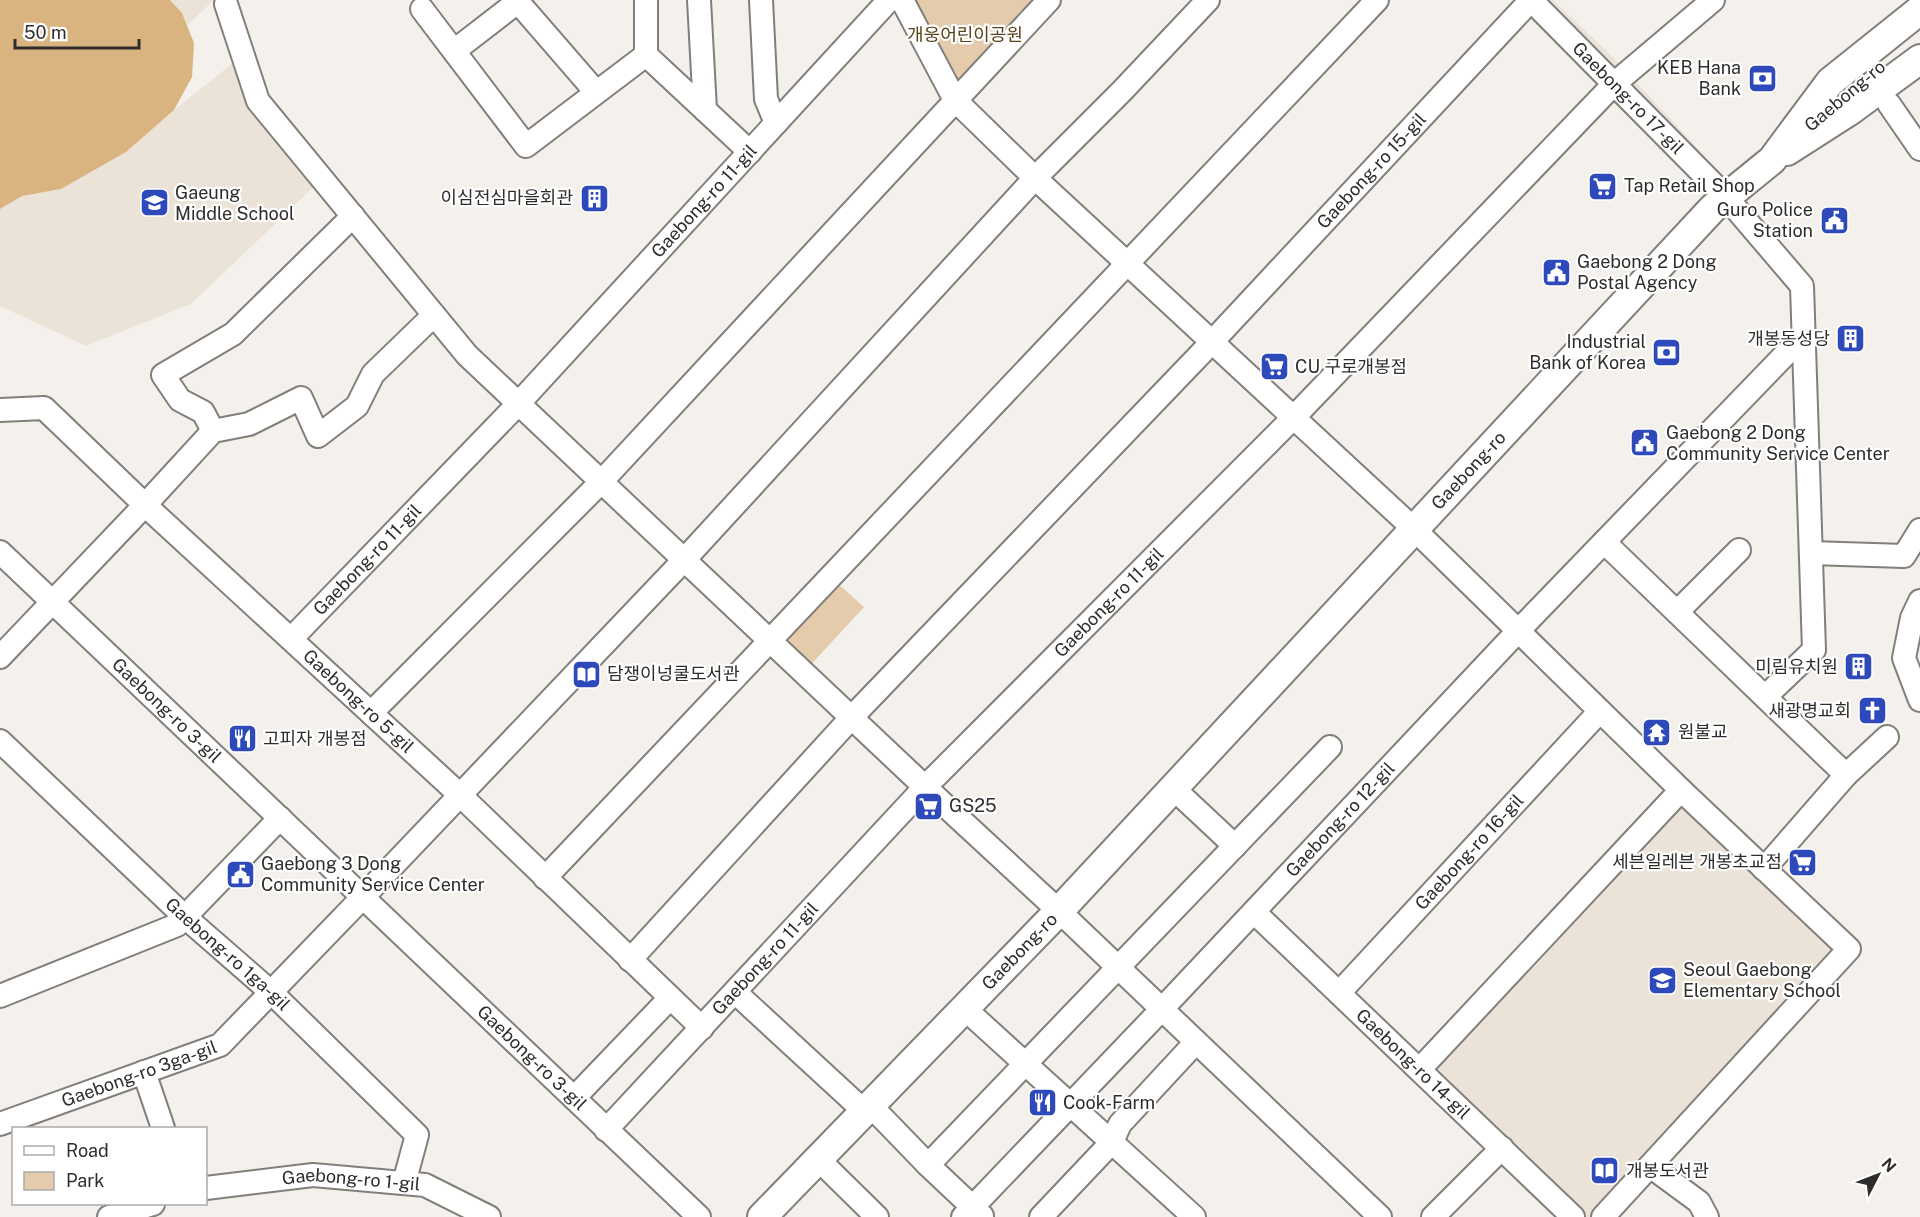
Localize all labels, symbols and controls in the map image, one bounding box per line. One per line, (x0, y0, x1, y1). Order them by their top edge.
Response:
scale bar (15, 12, 140, 50)
text: 50 m (24, 22, 67, 43)
park label: 개웅어린이공원 (907, 24, 1023, 45)
street label: Gaebong-ro 17-gil (1568, 37, 1688, 158)
street label: Gaebong-ro (1800, 56, 1889, 135)
place label: KEB Hana Bank (1657, 57, 1741, 99)
bank icon: KEB Hana Bank (1746, 62, 1778, 94)
street label: Gaebong-ro 15-gil (1312, 108, 1430, 233)
street label: Gaebong-ro 11-gil (647, 140, 761, 262)
supermarket icon: Tap Retail Shop (1587, 170, 1619, 202)
place label: Tap Retail Shop (1624, 175, 1755, 196)
place label: Gaeung Middle School (175, 182, 294, 224)
building icon: 이심전심마을회관 (578, 182, 610, 214)
school or university icon: Gaeung Middle School (138, 187, 170, 219)
place label: 이심전심마을회관 (441, 187, 573, 208)
place label: Guro Police Station (1717, 199, 1813, 241)
public building icon: Guro Police Station (1818, 204, 1850, 236)
place label: Gaebong 2 Dong Postal Agency (1577, 251, 1717, 293)
public building icon: Gaebong 2 Dong Postal Agency (1540, 256, 1572, 288)
building icon: 개봉동성당 (1835, 323, 1867, 355)
place label: 개봉동성당 (1747, 328, 1830, 349)
place label: Industrial Bank of Korea (1529, 331, 1646, 373)
bank icon: Industrial Bank of Korea (1651, 336, 1683, 368)
supermarket icon: CU 구로개봉점 (1258, 351, 1290, 383)
place label: CU 구로개봉점 (1295, 356, 1407, 377)
place label: Gaebong 2 Dong Community Service Center (1666, 422, 1890, 464)
street label: Gaebong-ro (1427, 427, 1510, 514)
public building icon: Gaebong 2 Dong Community Service Center (1629, 427, 1661, 459)
street label: Gaebong-ro 11-gil (309, 500, 425, 619)
street label: Gaebong-ro 11-gil (1050, 543, 1168, 661)
street label: Gaebong-ro 5-gil (299, 645, 418, 757)
building icon: 미림유치원 (1843, 651, 1875, 683)
street label: Gaebong-ro 3-gil (108, 653, 226, 767)
place label: 미림유치원 (1755, 656, 1838, 677)
library icon: 담쟁이넝쿨도서관 (570, 658, 602, 690)
place label: 담쟁이넝쿨도서관 (607, 663, 740, 684)
church icon: 새광명교회 (1856, 695, 1888, 727)
place label: 새광명교회 (1768, 700, 1851, 721)
temple icon: 원불교 (1641, 716, 1673, 748)
place label: 원불교 (1678, 721, 1728, 742)
restaurant icon: 고피자 개봉점 (226, 723, 258, 755)
place label: 고피자 개봉점 (263, 728, 367, 749)
street label: Gaebong-ro 12-gil (1281, 758, 1399, 881)
supermarket icon: GS25 (912, 790, 944, 822)
street label: Gaebong-ro 16-gil (1410, 790, 1528, 914)
place label: GS25 (949, 795, 996, 816)
supermarket icon: 세븐일레븐 개봉초교점 (1787, 846, 1819, 878)
place label: 세븐일레븐 개봉초교점 (1612, 851, 1782, 872)
place label: Gaebong 3 Dong Community Service Center (261, 853, 485, 895)
public building icon: Gaebong 3 Dong Community Service Center (224, 858, 256, 890)
street label: Gaebong-ro 1ga-gil (161, 893, 295, 1015)
street label: Gaebong-ro 11-gil (708, 898, 822, 1019)
street label: Gaebong-ro (977, 908, 1061, 994)
place label: Seoul Gaebong Elementary School (1683, 959, 1841, 1001)
school or university icon: Seoul Gaebong Elementary School (1646, 964, 1678, 996)
street label: Gaebong-ro 3-gil (473, 1001, 591, 1114)
street label: Gaebong-ro 14-gil (1352, 1004, 1475, 1123)
street label: Gaebong-ro 3ga-gil (59, 1036, 220, 1111)
restaurant icon: Cook-Farm (1026, 1087, 1058, 1119)
place label: Cook-Farm (1063, 1092, 1155, 1113)
legend (12, 1127, 207, 1205)
text: Road (66, 1140, 109, 1161)
north arrow (1848, 1145, 1908, 1205)
text: N (1878, 1154, 1900, 1176)
library icon: 개봉도서관 (1589, 1155, 1621, 1187)
place label: 개봉도서관 (1626, 1160, 1709, 1181)
street label: Gaebong-ro 1-gil (281, 1164, 421, 1195)
text: Park (66, 1170, 104, 1191)

